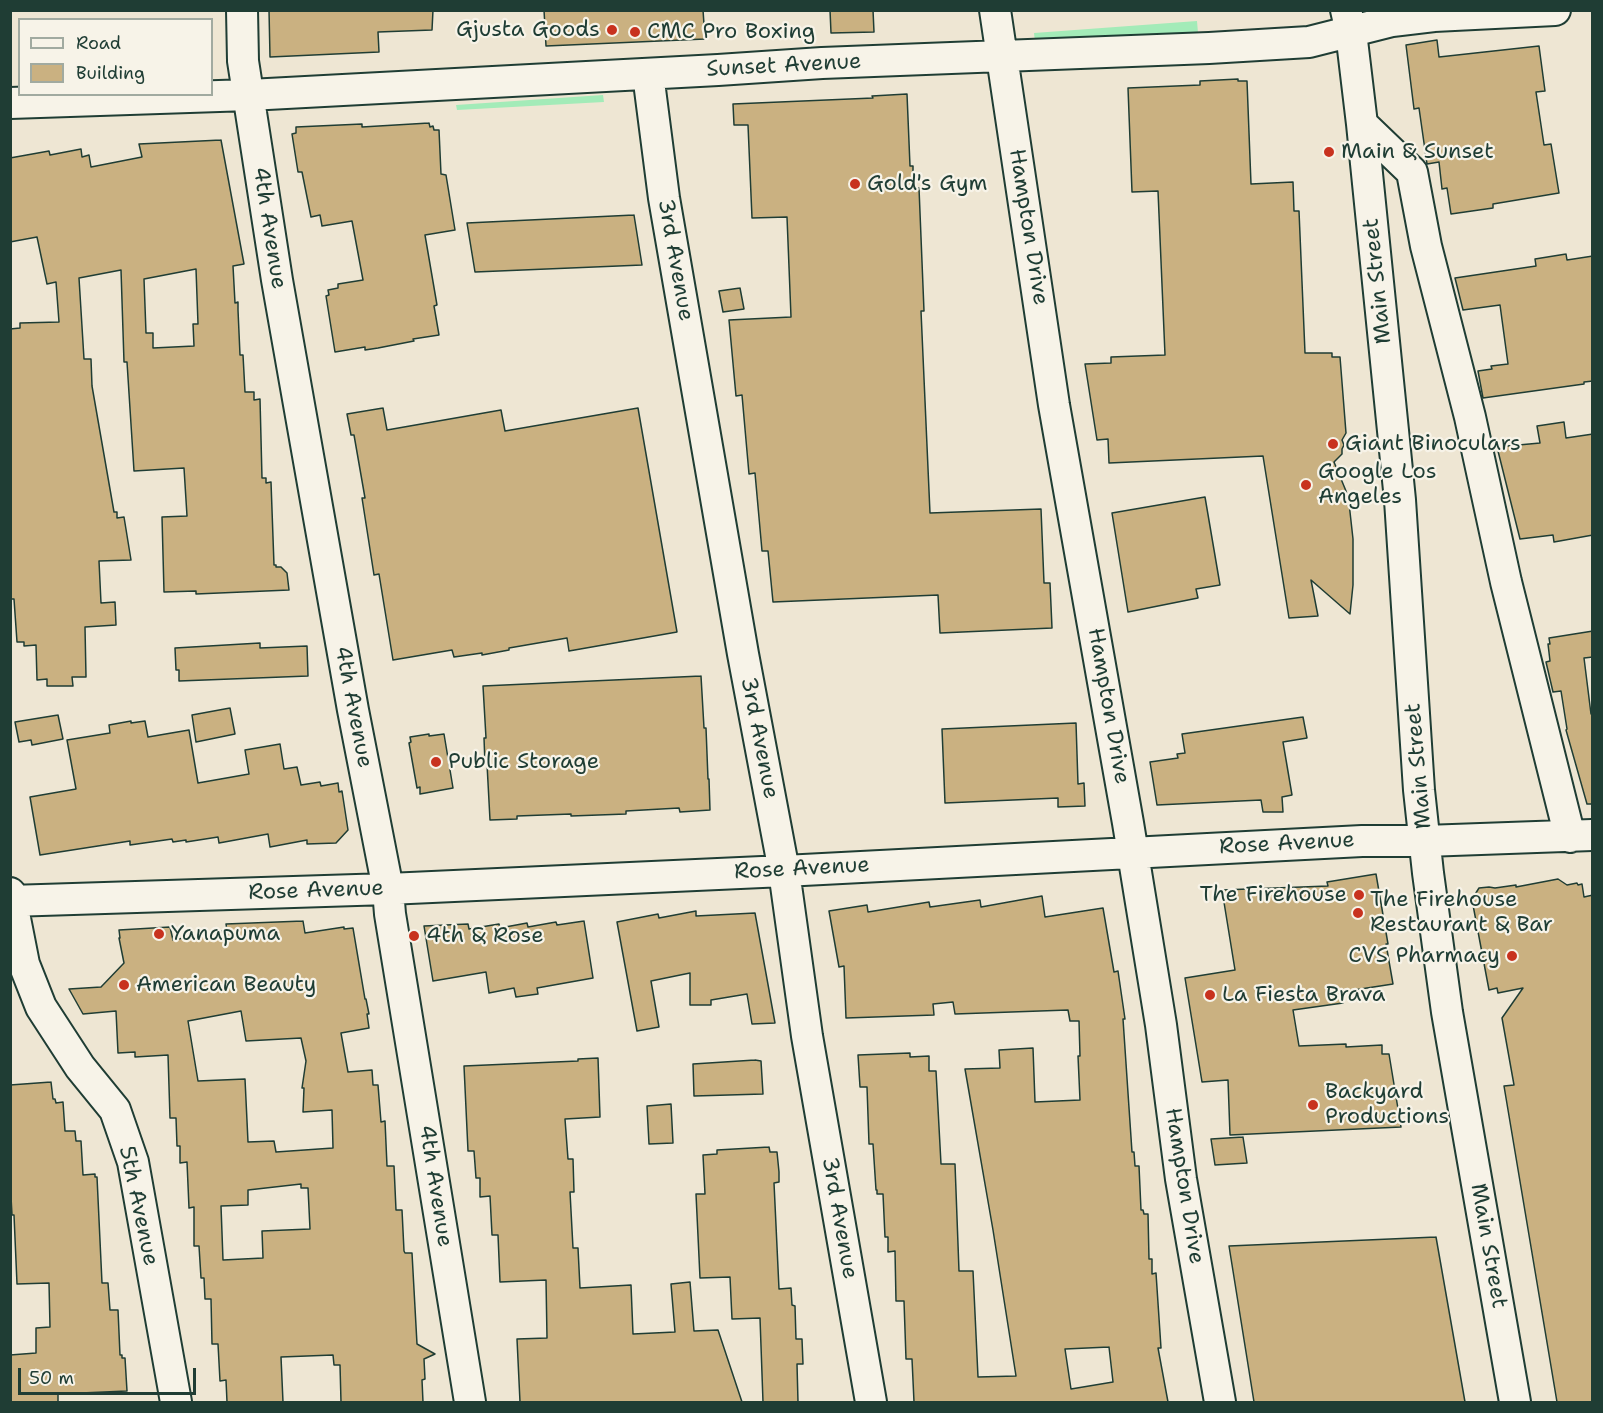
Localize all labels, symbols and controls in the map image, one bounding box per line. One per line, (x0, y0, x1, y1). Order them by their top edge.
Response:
place label: Gjusta Goods (456, 17, 600, 43)
legend (18, 18, 213, 96)
place label: CMC Pro Boxing (647, 19, 815, 45)
marker: Gjusta Goods (605, 23, 619, 37)
marker: CMC Pro Boxing (628, 25, 642, 39)
text: Road (76, 31, 121, 55)
street label: Sunset Avenue (706, 49, 862, 83)
text: Building (76, 61, 145, 85)
place label: Main & Sunset (1341, 139, 1494, 165)
marker: Main & Sunset (1322, 145, 1336, 159)
street label: Hampton Drive (1003, 147, 1053, 307)
street label: 4th Avenue (246, 165, 292, 291)
place label: Gold's Gym (867, 171, 987, 197)
marker: Gold's Gym (848, 177, 862, 191)
street label: 3rd Avenue (651, 197, 699, 323)
street label: Main Street (1358, 217, 1398, 345)
place label: Giant Binoculars (1345, 431, 1521, 457)
marker: Giant Binoculars (1326, 437, 1340, 451)
place label: Google Los Angeles (1318, 459, 1437, 511)
marker: Google Los Angeles (1299, 478, 1313, 492)
street label: Hampton Drive (1081, 626, 1135, 786)
street label: 4th Avenue (328, 644, 378, 770)
street label: 3rd Avenue (734, 675, 784, 801)
street label: Main Street (1400, 702, 1438, 830)
place label: Public Storage (448, 749, 599, 775)
marker: Public Storage (429, 755, 443, 769)
street label: Rose Avenue (1219, 827, 1355, 861)
street label: Rose Avenue (734, 852, 870, 886)
street label: Rose Avenue (248, 875, 384, 907)
place label: The Firehouse (1199, 882, 1347, 908)
place label: The Firehouse Restaurant & Bar (1370, 887, 1553, 938)
marker: The Firehouse (1352, 888, 1366, 902)
marker: The Firehouse Restaurant & Bar (1351, 906, 1365, 920)
place label: Yanapuma (171, 921, 280, 947)
place label: 4th & Rose (426, 923, 544, 949)
marker: Yanapuma (152, 927, 166, 941)
marker: 4th & Rose (407, 929, 421, 943)
place label: CVS Pharmacy (1348, 943, 1500, 969)
marker: CVS Pharmacy (1505, 949, 1519, 963)
place label: American Beauty (136, 972, 316, 998)
marker: American Beauty (117, 978, 131, 992)
place label: La Fiesta Brava (1222, 982, 1385, 1008)
marker: La Fiesta Brava (1203, 988, 1217, 1002)
place label: Backyard Productions (1325, 1079, 1449, 1130)
marker: Backyard Productions (1306, 1098, 1320, 1112)
street label: Hampton Drive (1159, 1106, 1209, 1266)
street label: 4th Avenue (412, 1123, 458, 1249)
street label: 5th Avenue (112, 1144, 164, 1268)
street label: 3rd Avenue (815, 1155, 863, 1281)
street label: Main Street (1464, 1182, 1512, 1310)
scale bar (21, 1356, 200, 1394)
text: 50 m (29, 1366, 74, 1390)

